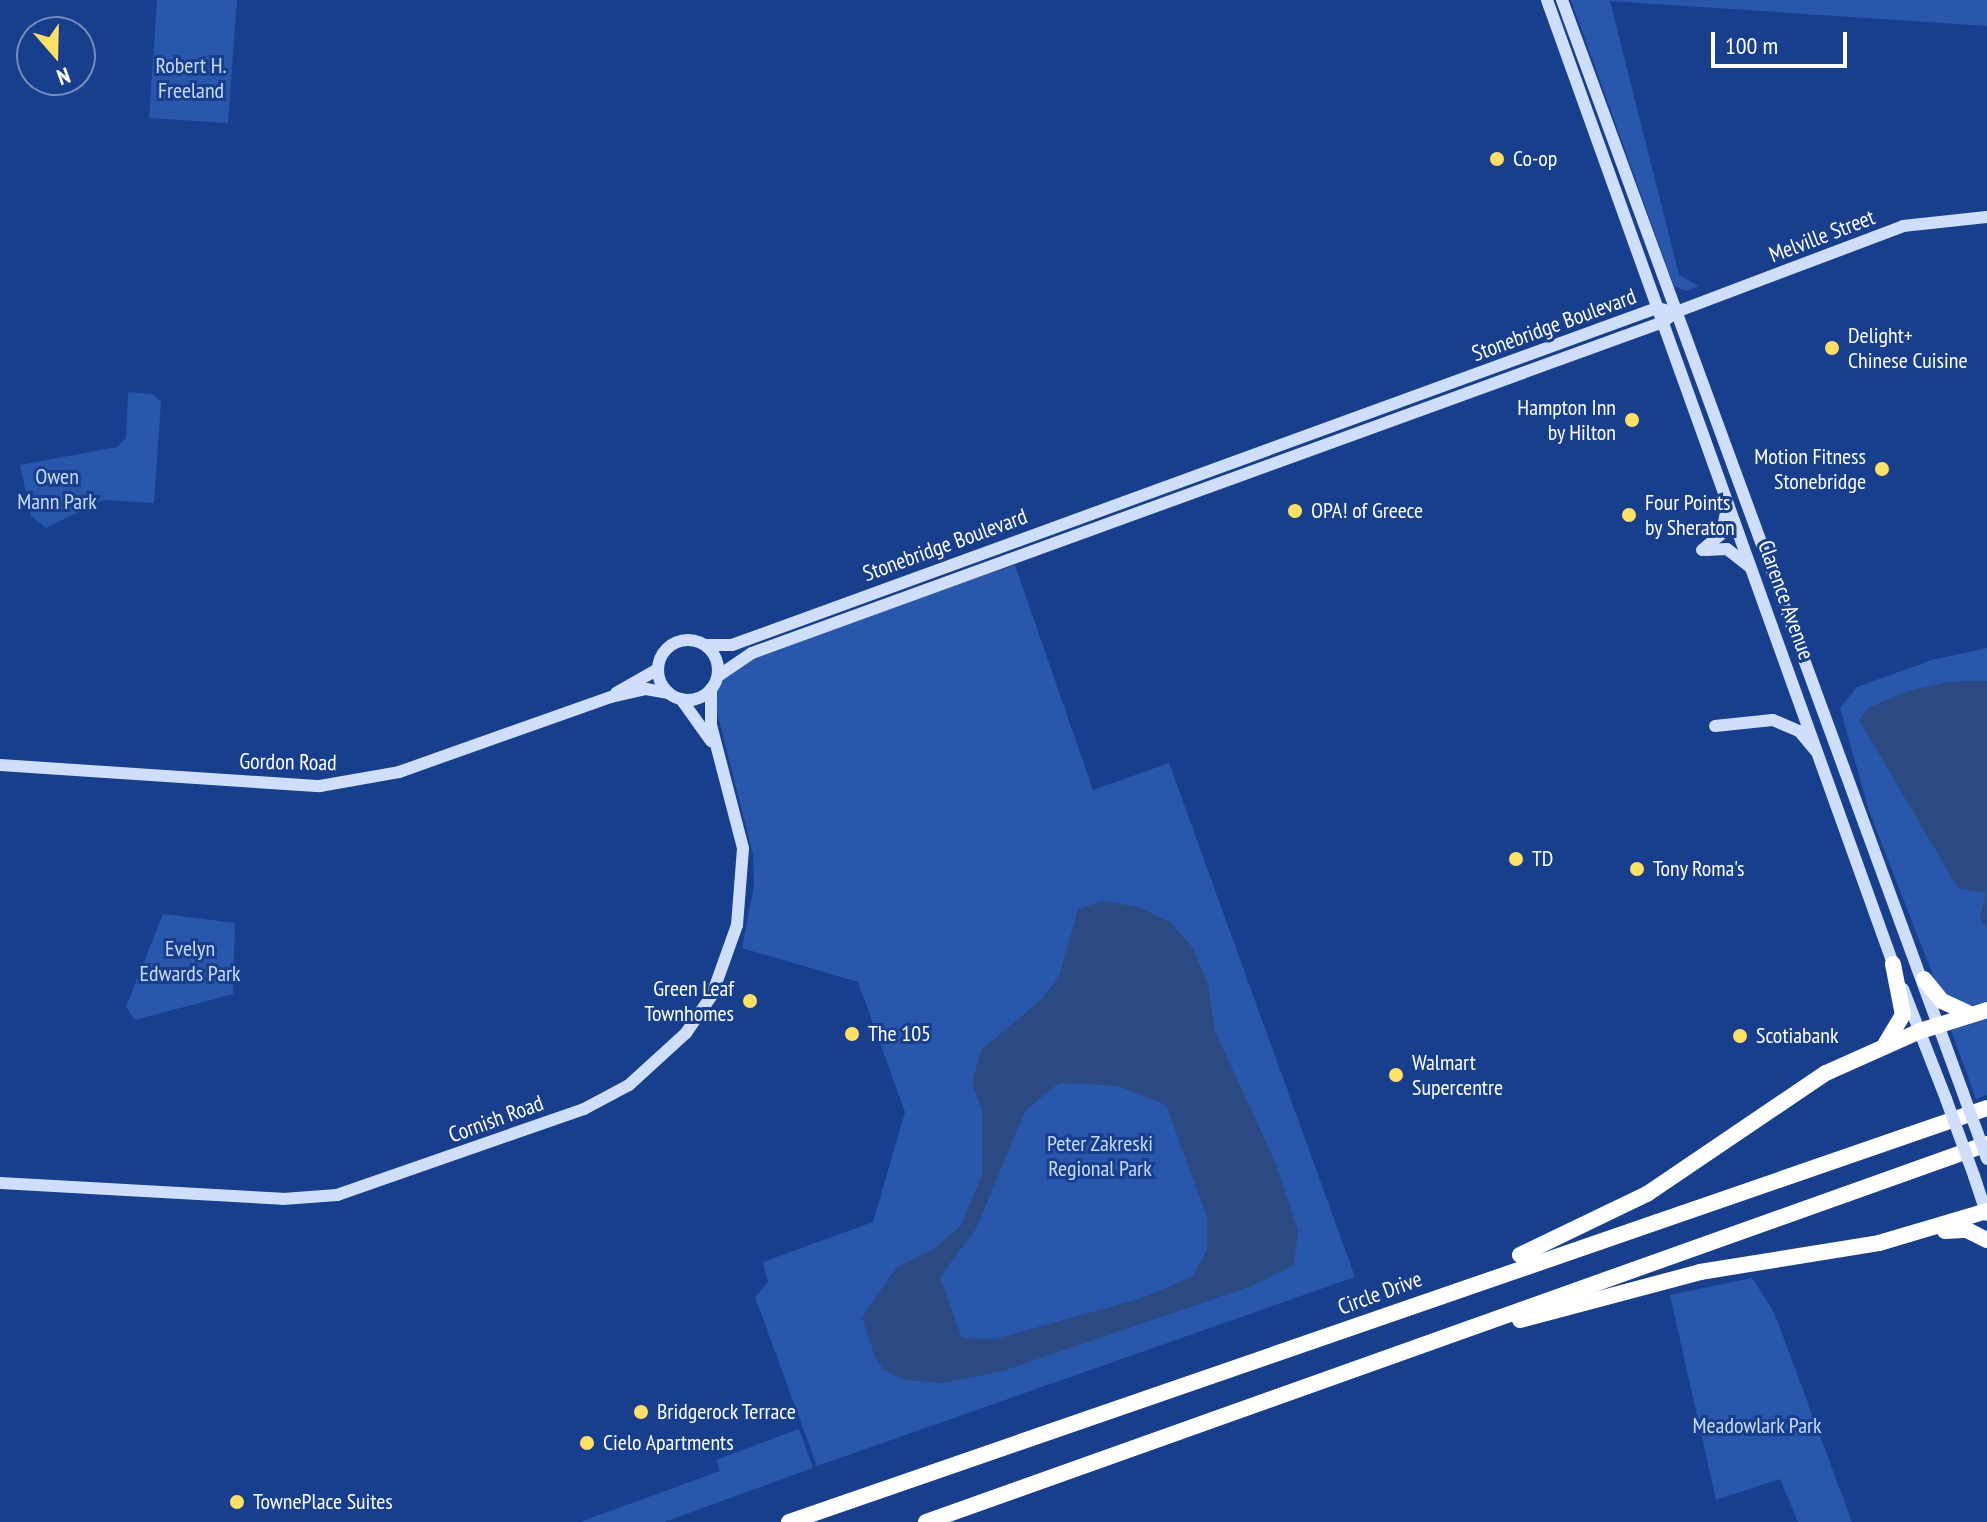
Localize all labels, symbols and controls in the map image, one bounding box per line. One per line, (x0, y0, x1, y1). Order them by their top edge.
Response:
north arrow (16, 16, 96, 96)
scale bar (1715, 16, 1851, 66)
text: 100 m (1725, 30, 1778, 61)
park label: Robert H. Freeland (156, 52, 226, 104)
text: N (53, 61, 74, 92)
place label: Co-op (1513, 146, 1557, 172)
marker: Co-op (1488, 150, 1506, 168)
street label: Melville Street (1765, 204, 1879, 268)
street label: Stonebridge Boulevard (1468, 283, 1640, 367)
place label: Delight+ Chinese Cuisine (1848, 322, 1968, 374)
marker: Delight+ Chinese Cuisine (1823, 339, 1841, 357)
place label: Hampton Inn by Hilton (1517, 394, 1616, 446)
marker: Hampton Inn by Hilton (1623, 411, 1641, 429)
place label: Motion Fitness Stonebridge (1754, 443, 1866, 494)
marker: Motion Fitness Stonebridge (1873, 460, 1891, 478)
park label: Owen Mann Park (17, 463, 97, 514)
place label: Four Points by Sheraton (1645, 489, 1735, 540)
place label: OPA! of Greece (1311, 498, 1423, 524)
marker: OPA! of Greece (1286, 502, 1304, 520)
street label: Stonebridge Boulevard (859, 503, 1031, 587)
marker: Four Points by Sheraton (1620, 506, 1638, 524)
street label: Clarence Avenue (1752, 536, 1820, 664)
street label: Gordon Road (239, 748, 337, 776)
place label: TD (1532, 846, 1553, 872)
marker: TD (1507, 850, 1525, 868)
place label: Tony Roma's (1653, 856, 1745, 882)
marker: Tony Roma's (1628, 860, 1646, 878)
park label: Evelyn Edwards Park (139, 935, 241, 986)
place label: Green Leaf Townhomes (644, 975, 734, 1026)
marker: Green Leaf Townhomes (741, 992, 759, 1010)
place label: The 105 (868, 1021, 931, 1047)
place label: Scotiabank (1756, 1023, 1839, 1049)
marker: The 105 (843, 1025, 861, 1043)
marker: Scotiabank (1731, 1027, 1749, 1045)
place label: Walmart Supercentre (1412, 1049, 1503, 1100)
marker: Walmart Supercentre (1387, 1066, 1405, 1084)
street label: Cornish Road (445, 1090, 547, 1148)
park label: Peter Zakreski Regional Park (1047, 1130, 1153, 1182)
street label: Circle Drive (1334, 1266, 1426, 1320)
place label: Bridgerock Terrace (657, 1399, 797, 1425)
marker: Bridgerock Terrace (632, 1403, 650, 1421)
park label: Meadowlark Park (1692, 1413, 1822, 1439)
place label: Cielo Apartments (603, 1430, 734, 1456)
marker: Cielo Apartments (578, 1434, 596, 1452)
place label: TownePlace Suites (253, 1489, 393, 1515)
marker: TownePlace Suites (228, 1493, 246, 1511)

